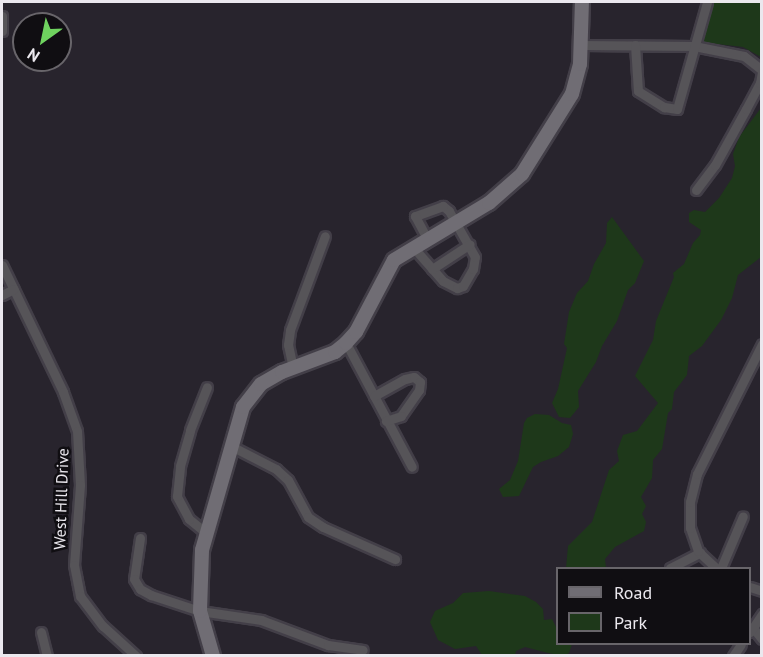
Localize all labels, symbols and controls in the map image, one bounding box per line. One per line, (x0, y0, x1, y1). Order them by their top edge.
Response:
north arrow (12, 12, 72, 72)
text: N (23, 44, 43, 67)
street label: West Hill Drive (50, 448, 72, 550)
legend (556, 567, 751, 645)
text: Road (614, 581, 652, 604)
text: Park (614, 611, 647, 634)

